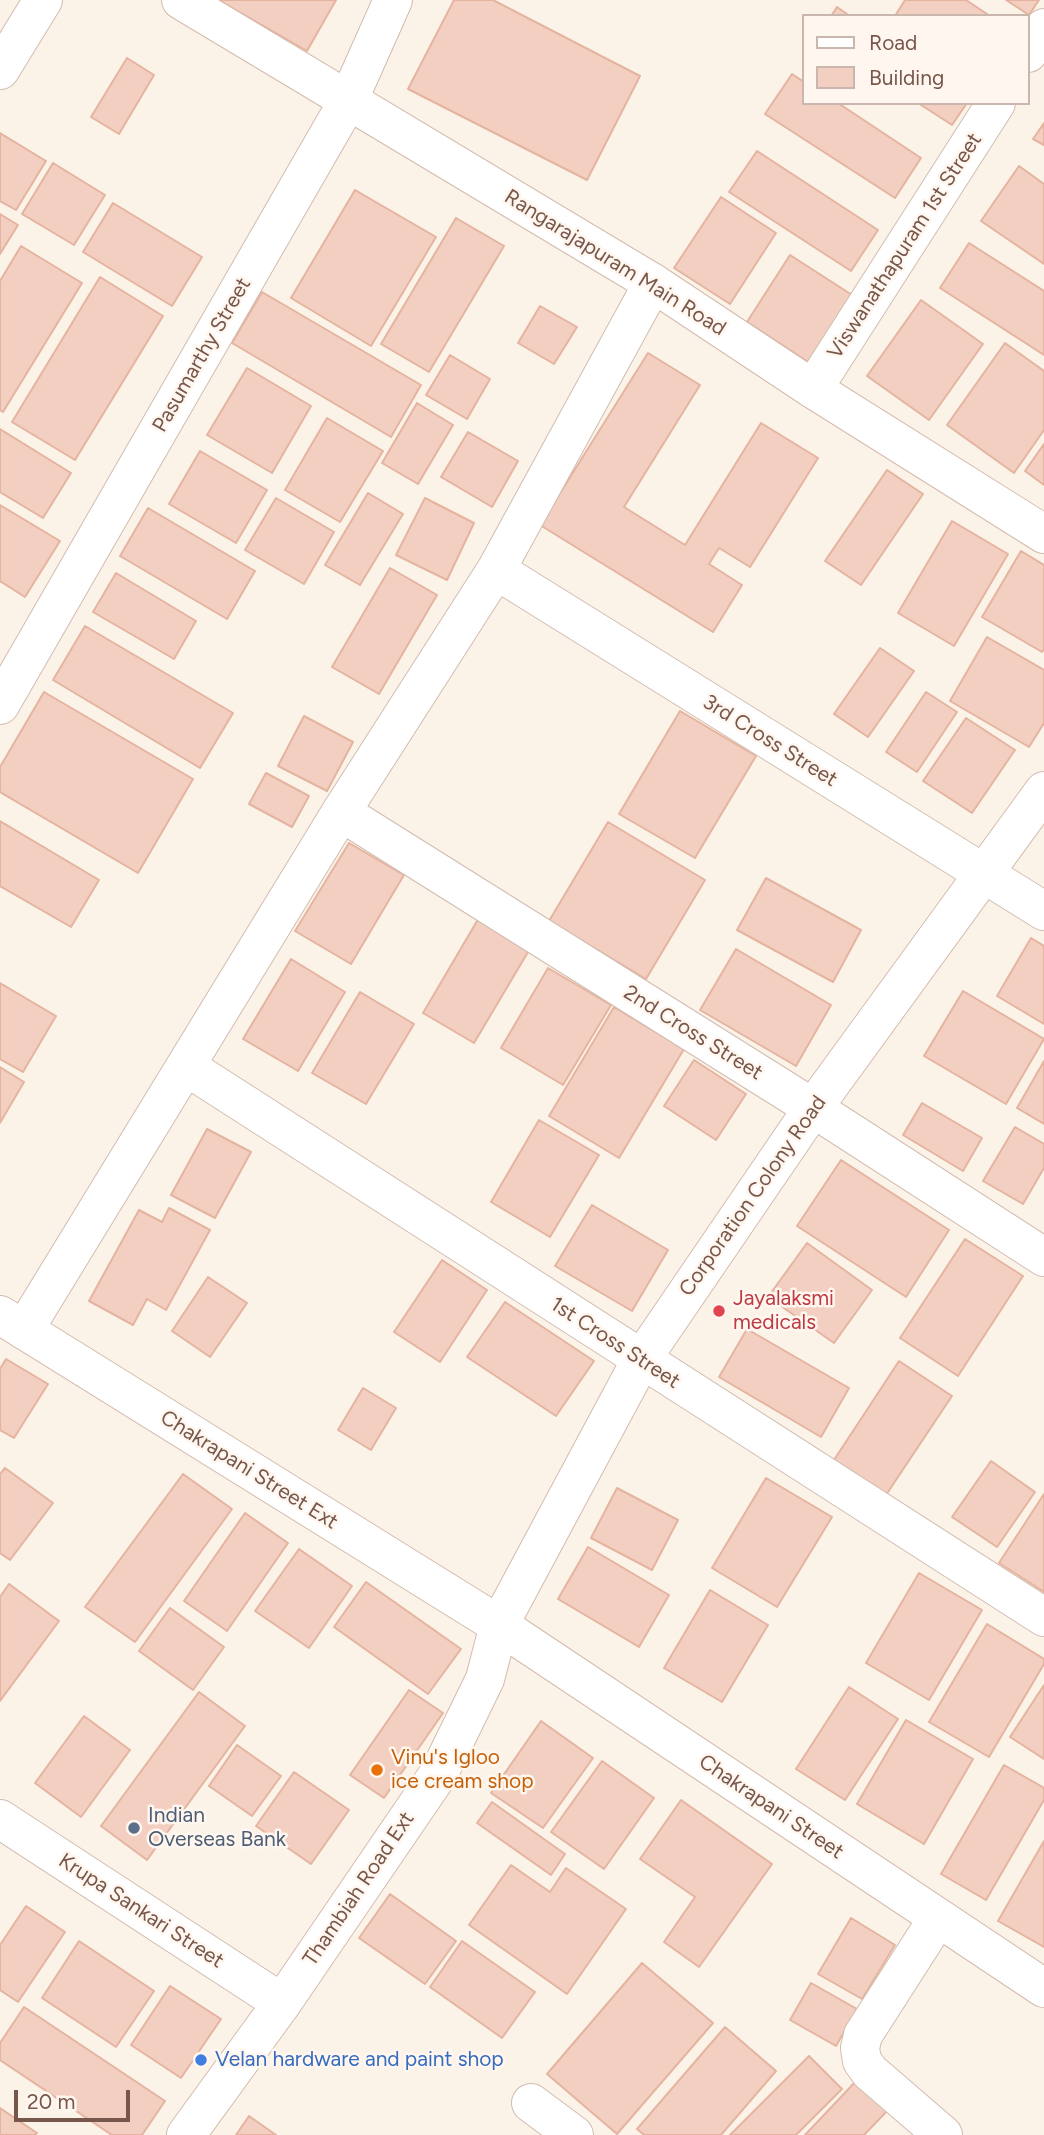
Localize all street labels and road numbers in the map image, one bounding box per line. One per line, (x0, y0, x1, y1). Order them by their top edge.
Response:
street label: Viswanathapuram 1st Street (822, 128, 988, 364)
street label: Rangarajapuram Main Road (500, 184, 730, 342)
street label: Pasumarthy Street (147, 273, 257, 437)
street label: 3rd Cross Street (698, 690, 842, 792)
street label: 2nd Cross Street (619, 980, 767, 1086)
street label: Corporation Colony Road (674, 1091, 832, 1301)
street label: 1st Cross Street (545, 1292, 685, 1394)
street label: Chakrapani Street Ext (155, 1405, 343, 1535)
street label: Chakrapani Street (694, 1749, 848, 1865)
street label: Thambiah Road Ext (298, 1807, 420, 1971)
street label: Krupa Sankari Street (54, 1848, 228, 1974)

